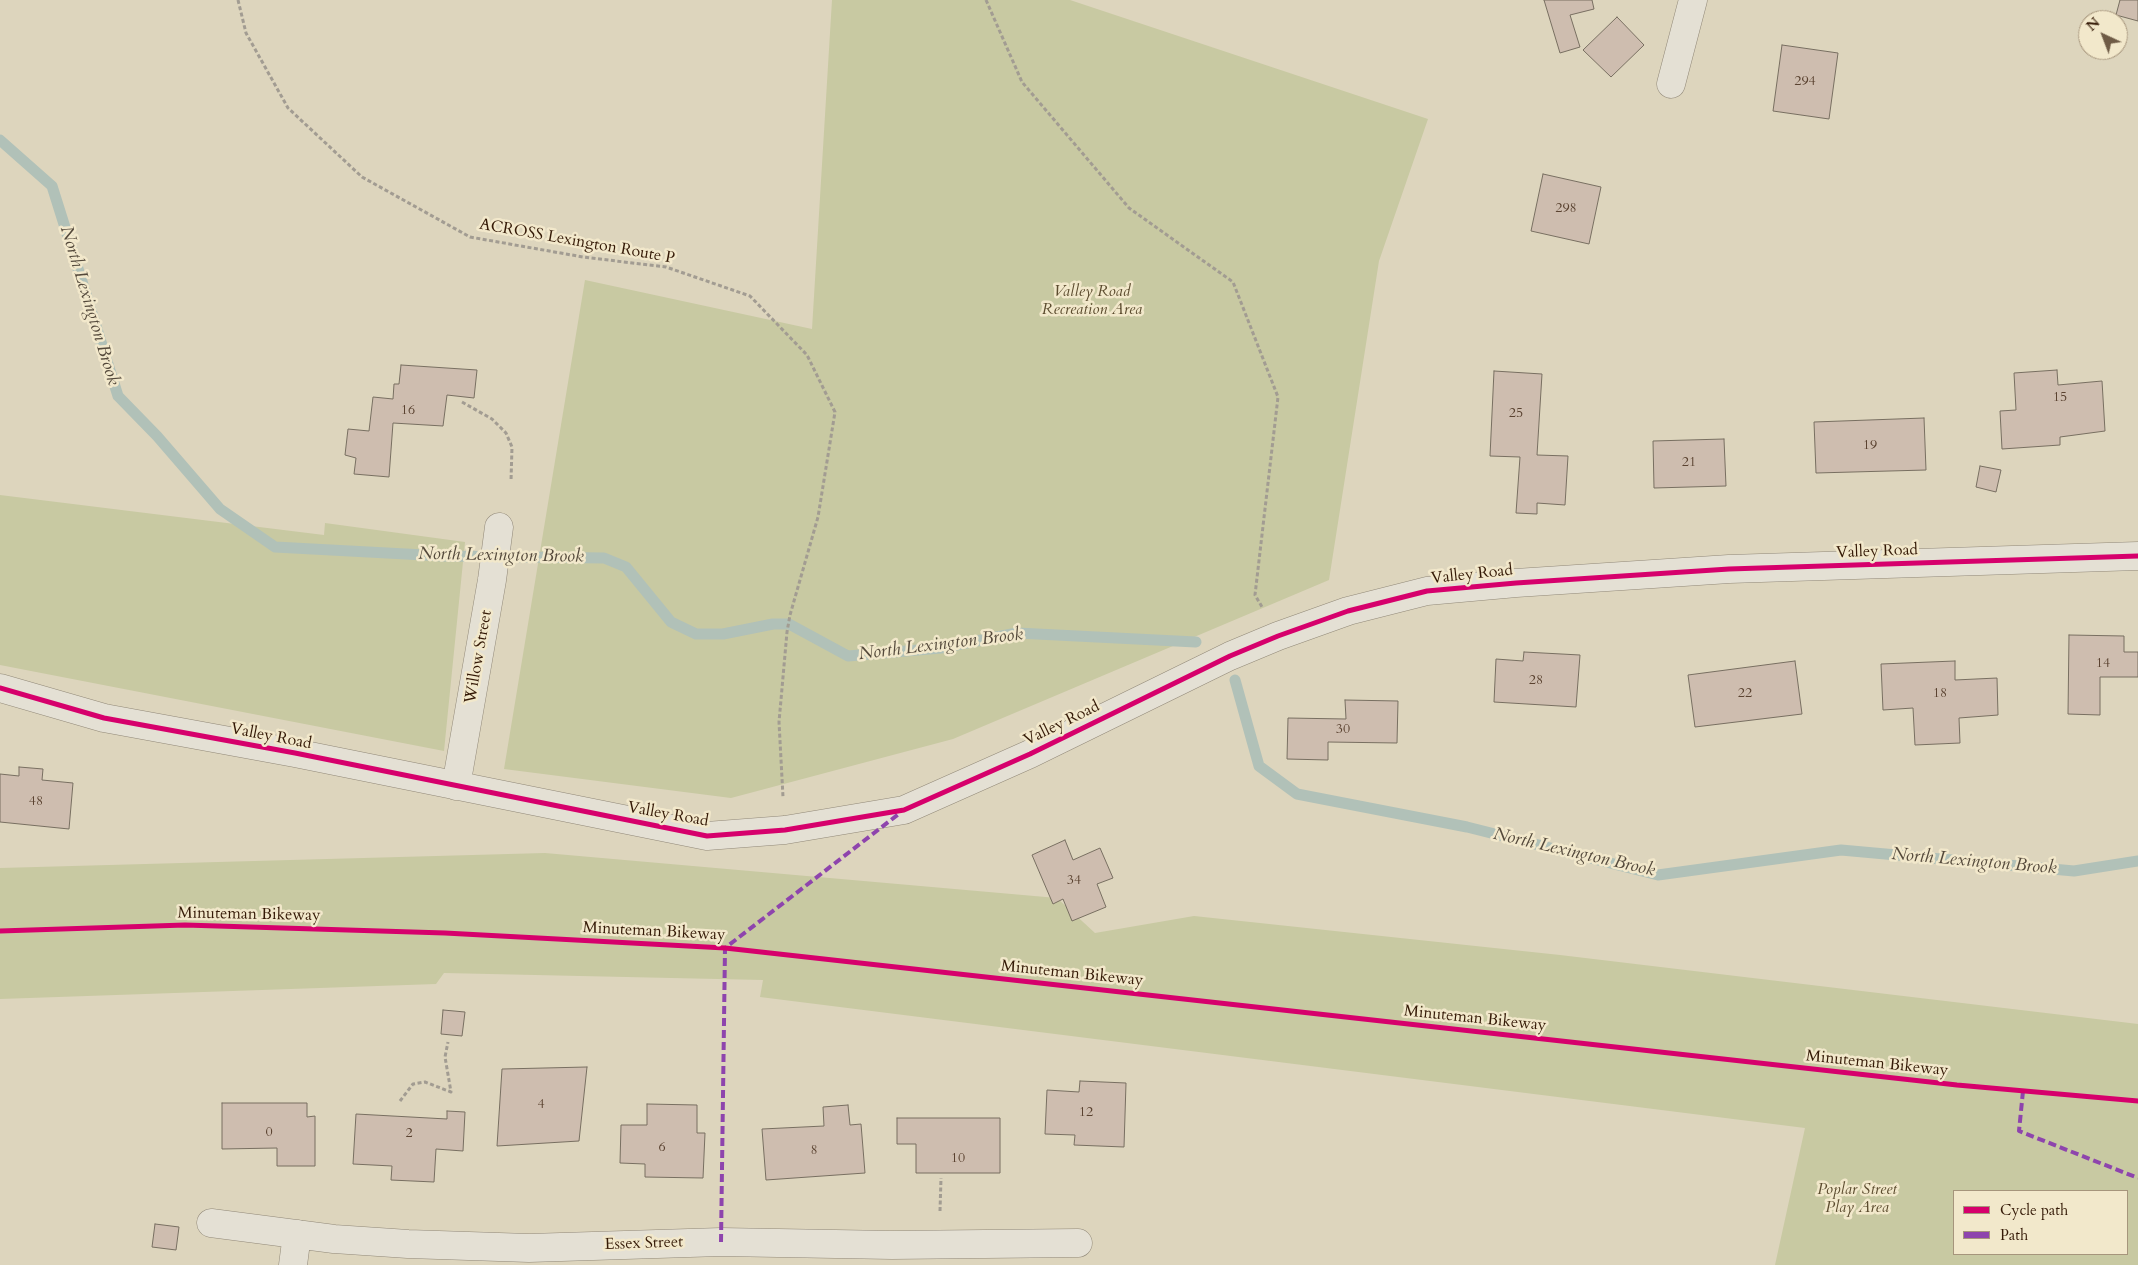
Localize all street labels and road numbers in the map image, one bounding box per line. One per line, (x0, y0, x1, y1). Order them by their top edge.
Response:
street label: ACROSS Lexington Route P (478, 215, 676, 269)
street label: Valley Road (1836, 541, 1918, 563)
street label: Valley Road (1430, 561, 1514, 589)
street label: Willow Street (461, 609, 497, 705)
street label: Valley Road (1021, 697, 1103, 751)
street label: Valley Road (229, 720, 313, 754)
street label: Valley Road (626, 798, 710, 832)
street label: Minuteman Bikeway (177, 904, 321, 926)
street label: Minuteman Bikeway (582, 919, 726, 945)
street label: Minuteman Bikeway (1000, 957, 1144, 991)
street label: Minuteman Bikeway (1403, 1002, 1547, 1036)
street label: Minuteman Bikeway (1805, 1047, 1949, 1081)
street label: Essex Street (604, 1233, 684, 1255)

